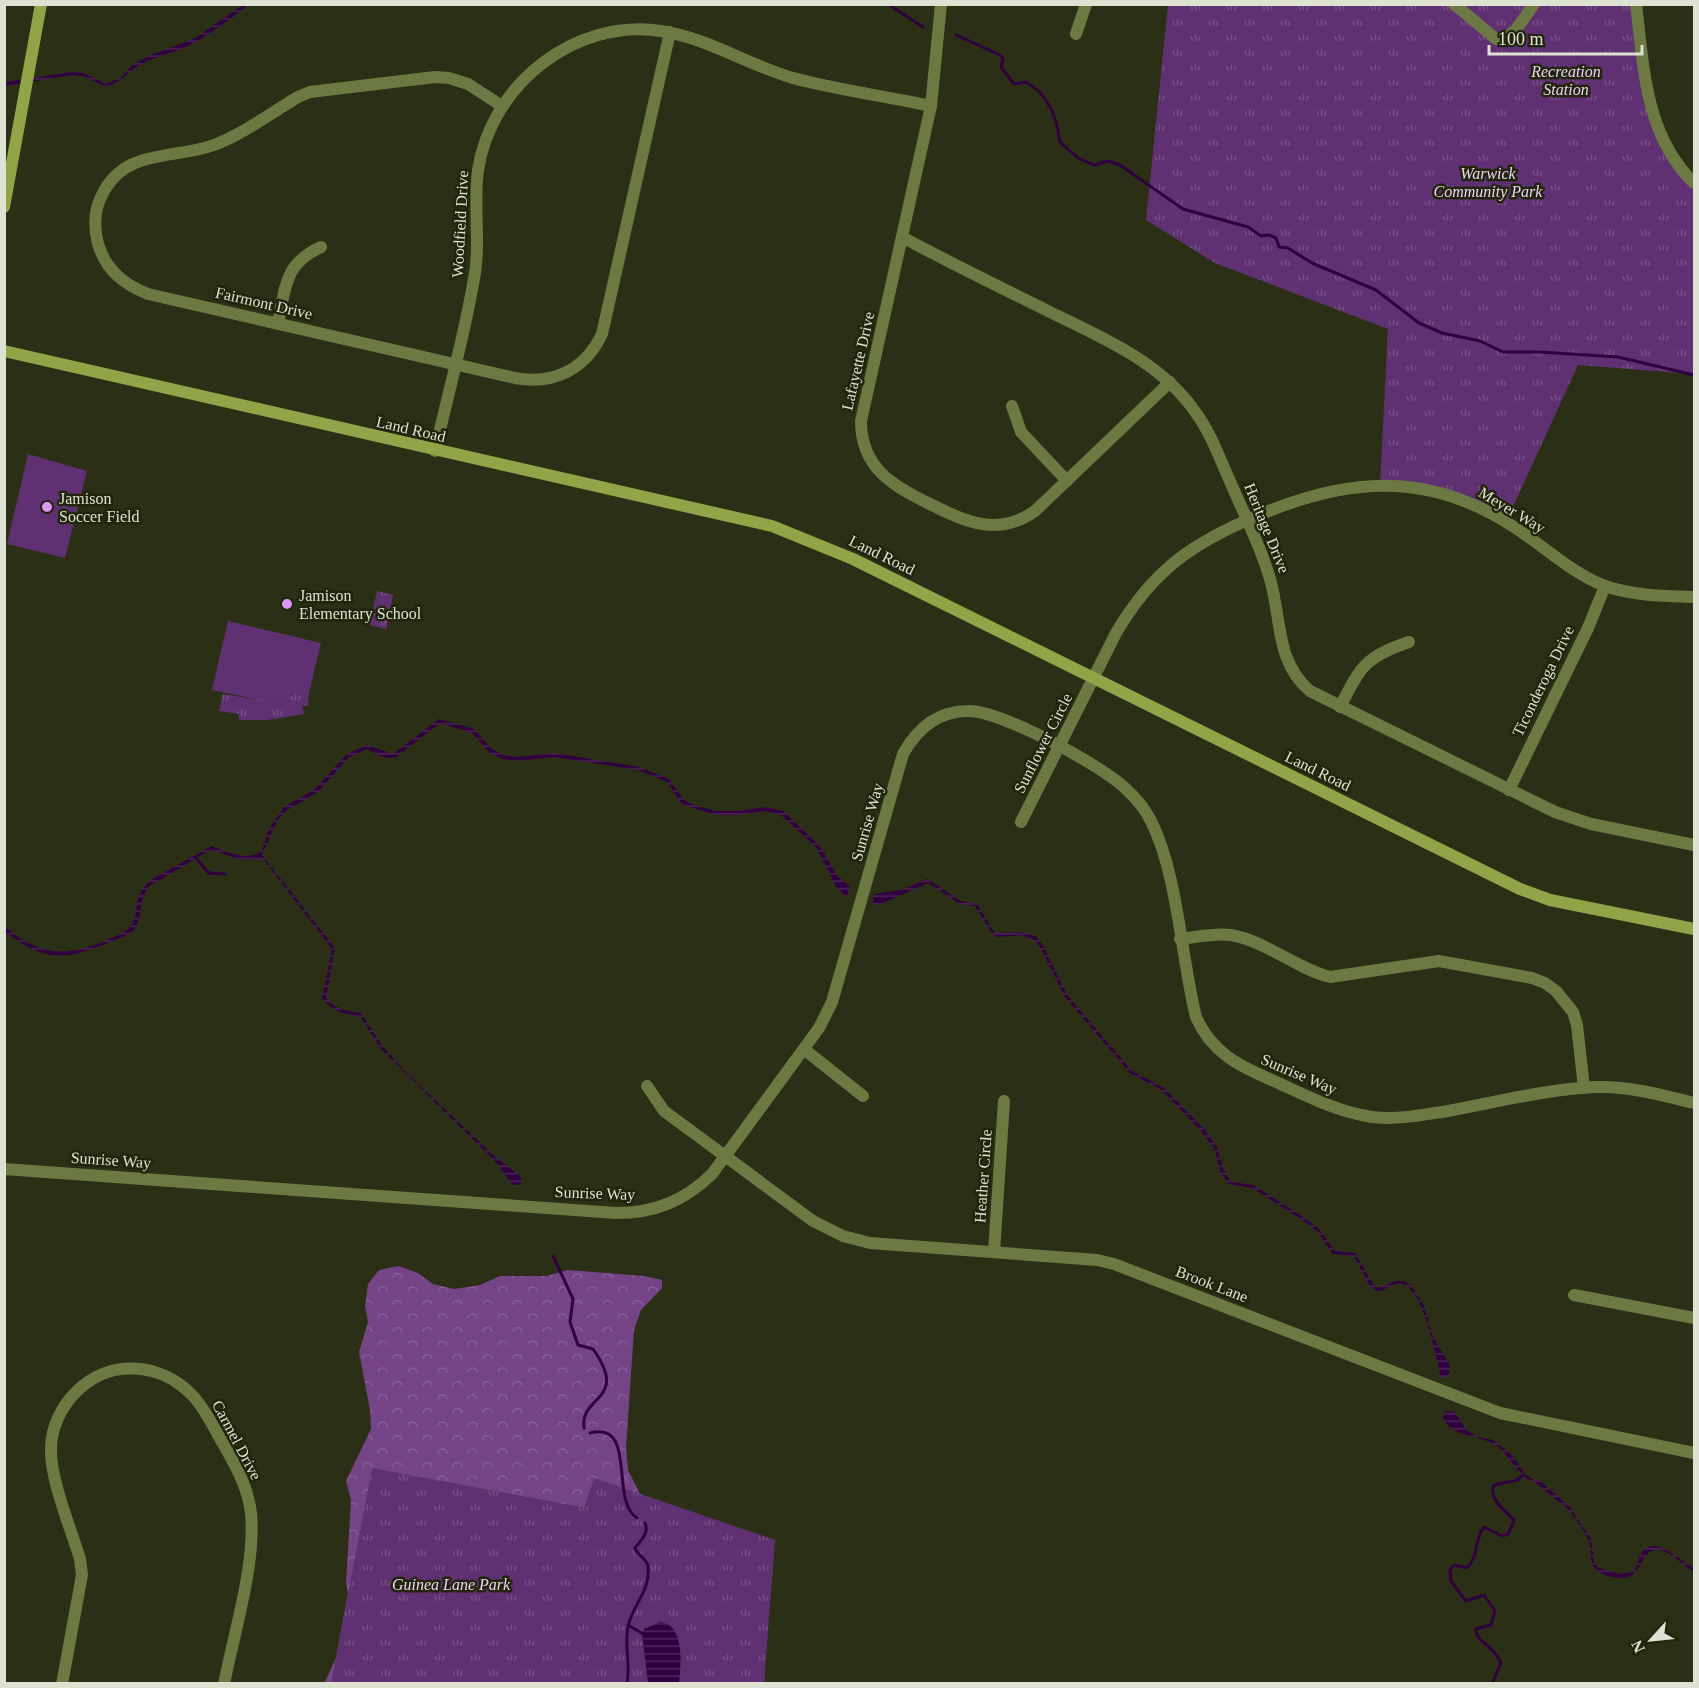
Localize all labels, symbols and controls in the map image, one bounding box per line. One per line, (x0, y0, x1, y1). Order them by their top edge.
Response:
scale bar (1489, 18, 1642, 56)
text: 100 m (1498, 29, 1544, 49)
park label: Recreation Station (1530, 63, 1601, 98)
park label: Warwick Community Park (1434, 165, 1543, 201)
street label: Woodfield Drive (449, 170, 471, 278)
street label: Fairmont Drive (214, 284, 314, 322)
street label: Lafayette Drive (838, 310, 879, 412)
street label: Land Road (375, 413, 447, 445)
street label: Heritage Drive (1240, 481, 1293, 576)
street label: Meyer Way (1475, 484, 1548, 537)
place label: Jamison Soccer Field (59, 490, 139, 525)
marker: Jamison Soccer Field (40, 500, 54, 514)
street label: Land Road (847, 532, 917, 578)
place label: Jamison Elementary School (299, 587, 422, 623)
marker: Jamison Elementary School (280, 597, 294, 611)
street label: Ticonderoga Drive (1509, 623, 1578, 739)
street label: Sunflower Circle (1011, 690, 1075, 796)
street label: Land Road (1283, 748, 1353, 794)
street label: Sunrise Way (848, 781, 887, 863)
street label: Sunrise Way (1258, 1050, 1339, 1098)
street label: Heather Circle (971, 1129, 995, 1223)
street label: Sunrise Way (70, 1149, 152, 1172)
street label: Sunrise Way (554, 1183, 636, 1204)
street label: Brook Lane (1173, 1262, 1251, 1306)
street label: Carmel Drive (209, 1397, 265, 1483)
park label: Guinea Lane Park (392, 1576, 511, 1593)
north arrow (1621, 1610, 1681, 1670)
text: N (1628, 1637, 1648, 1656)

